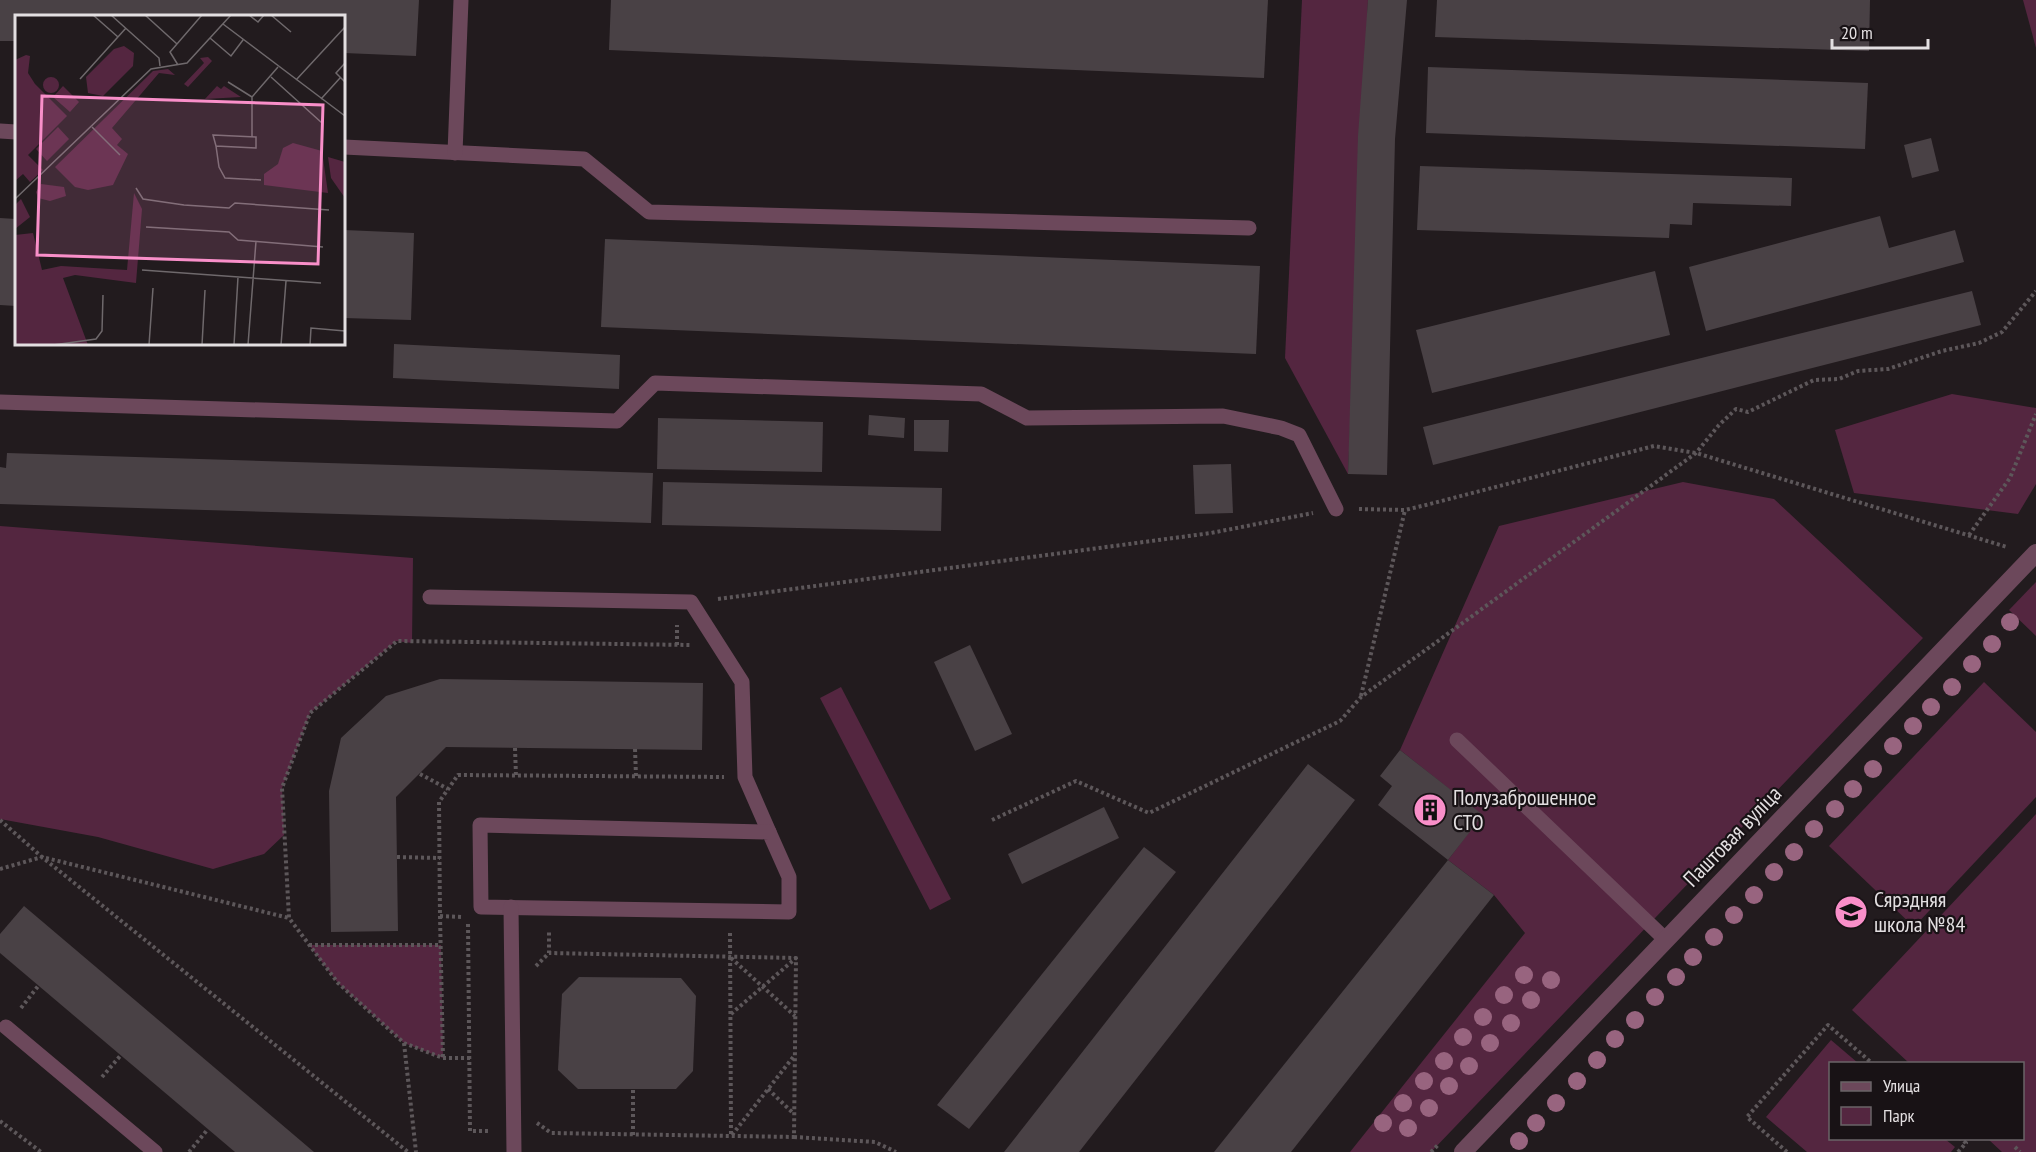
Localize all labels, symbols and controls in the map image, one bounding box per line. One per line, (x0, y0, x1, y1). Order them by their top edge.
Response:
scale bar (1832, 12, 1928, 50)
inset map (15, 15, 345, 345)
text: 20 m (1841, 21, 1873, 44)
street label: Паштовая вуліца (1677, 780, 1787, 892)
place label: Полузаброшенное СТО (1453, 783, 1596, 836)
building icon: Полузаброшенное СТО (1412, 792, 1448, 828)
place label: Сярэдняя школа №84 (1874, 885, 1965, 938)
school or university icon: Сярэдняя школа №84 (1833, 894, 1869, 930)
legend (1829, 1062, 2024, 1140)
text: Улица (1883, 1074, 1920, 1097)
text: Парк (1883, 1104, 1914, 1127)

